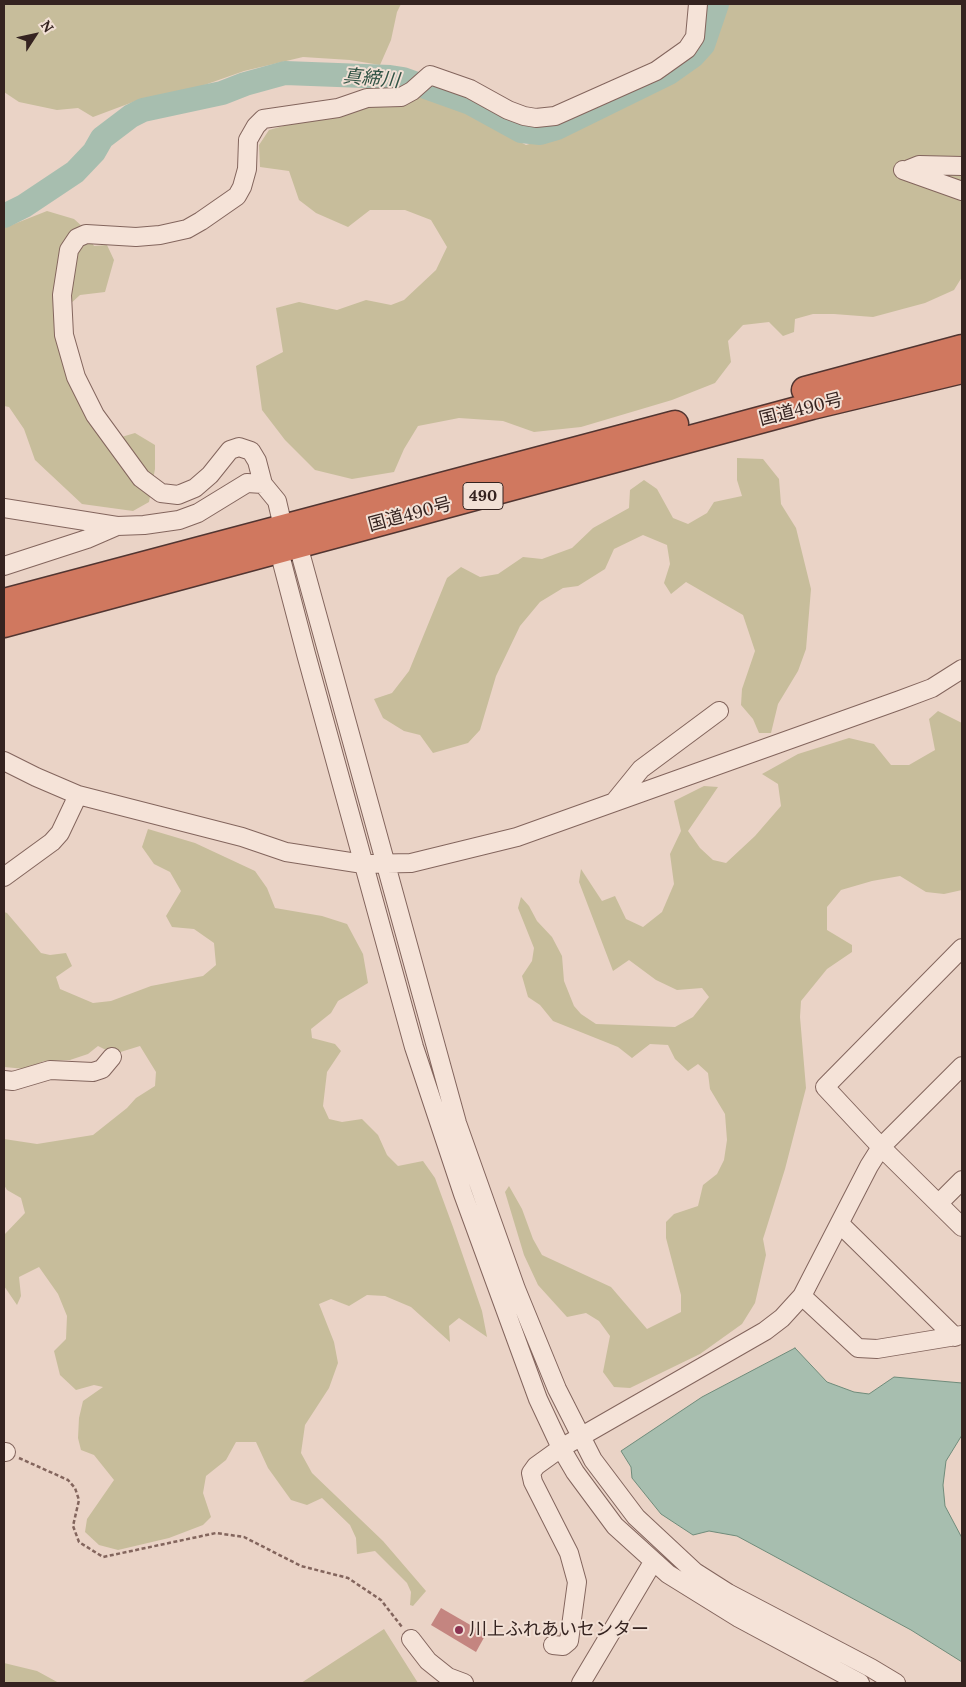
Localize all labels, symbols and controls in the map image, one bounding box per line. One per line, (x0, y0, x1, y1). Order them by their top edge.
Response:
north arrow (10, 10, 60, 60)
text: N (37, 17, 58, 36)
water label: 真締川 (342, 65, 400, 93)
street label: 国道490号 (757, 389, 845, 431)
road number: 490 (463, 482, 503, 510)
street label: 国道490号 (366, 494, 454, 536)
place label: 川上ふれあいセンター (469, 1619, 649, 1641)
marker: 川上ふれあいセンター (453, 1624, 465, 1636)

